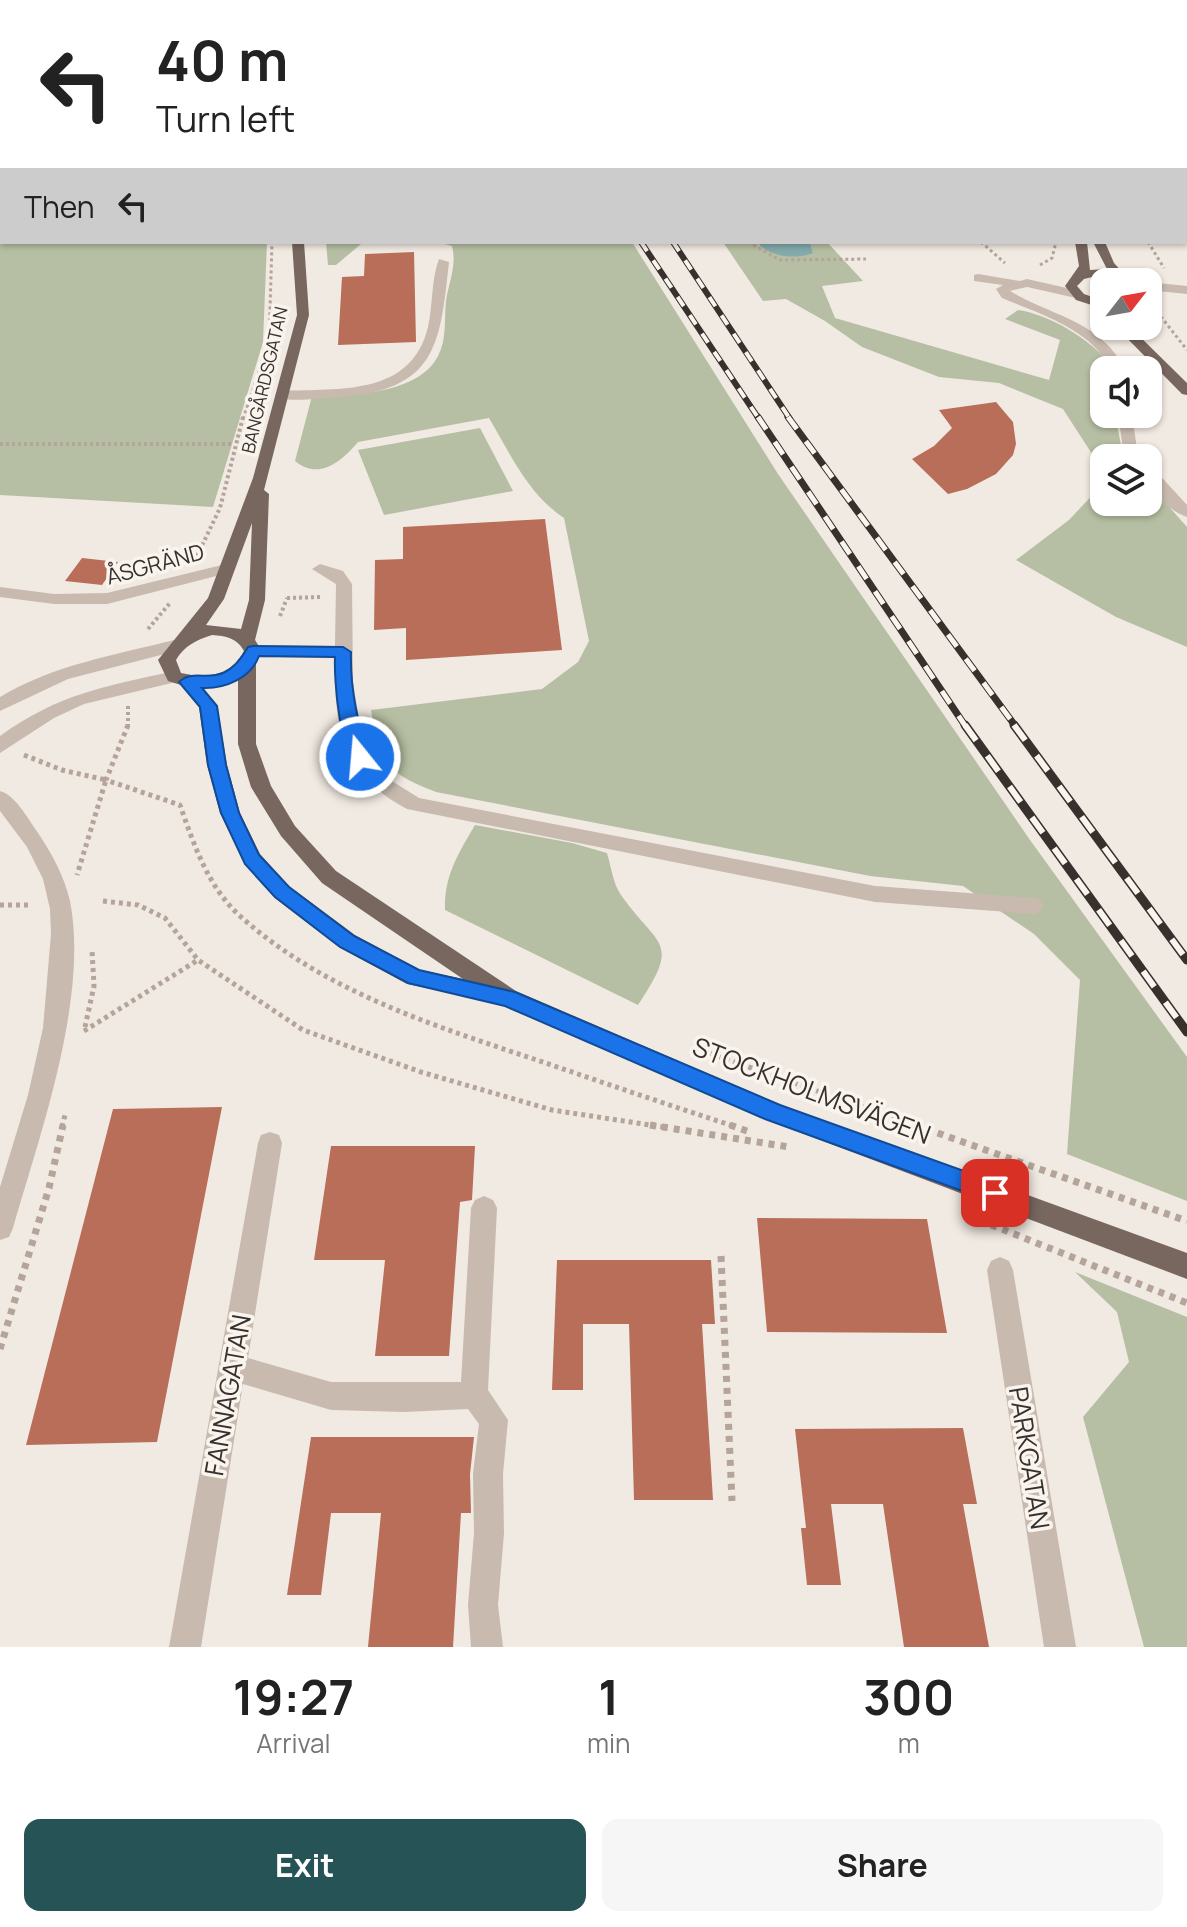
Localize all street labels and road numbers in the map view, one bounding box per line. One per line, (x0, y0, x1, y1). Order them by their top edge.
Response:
street label: BANGÅRDSGATAN (235, 304, 293, 456)
street label: ÅSGRÄND (103, 537, 207, 591)
street label: STOCKHOLMSVÄGEN (688, 1028, 936, 1152)
street label: FANNAGATAN (195, 1312, 259, 1478)
street label: PARKGATAN (1001, 1384, 1059, 1532)

